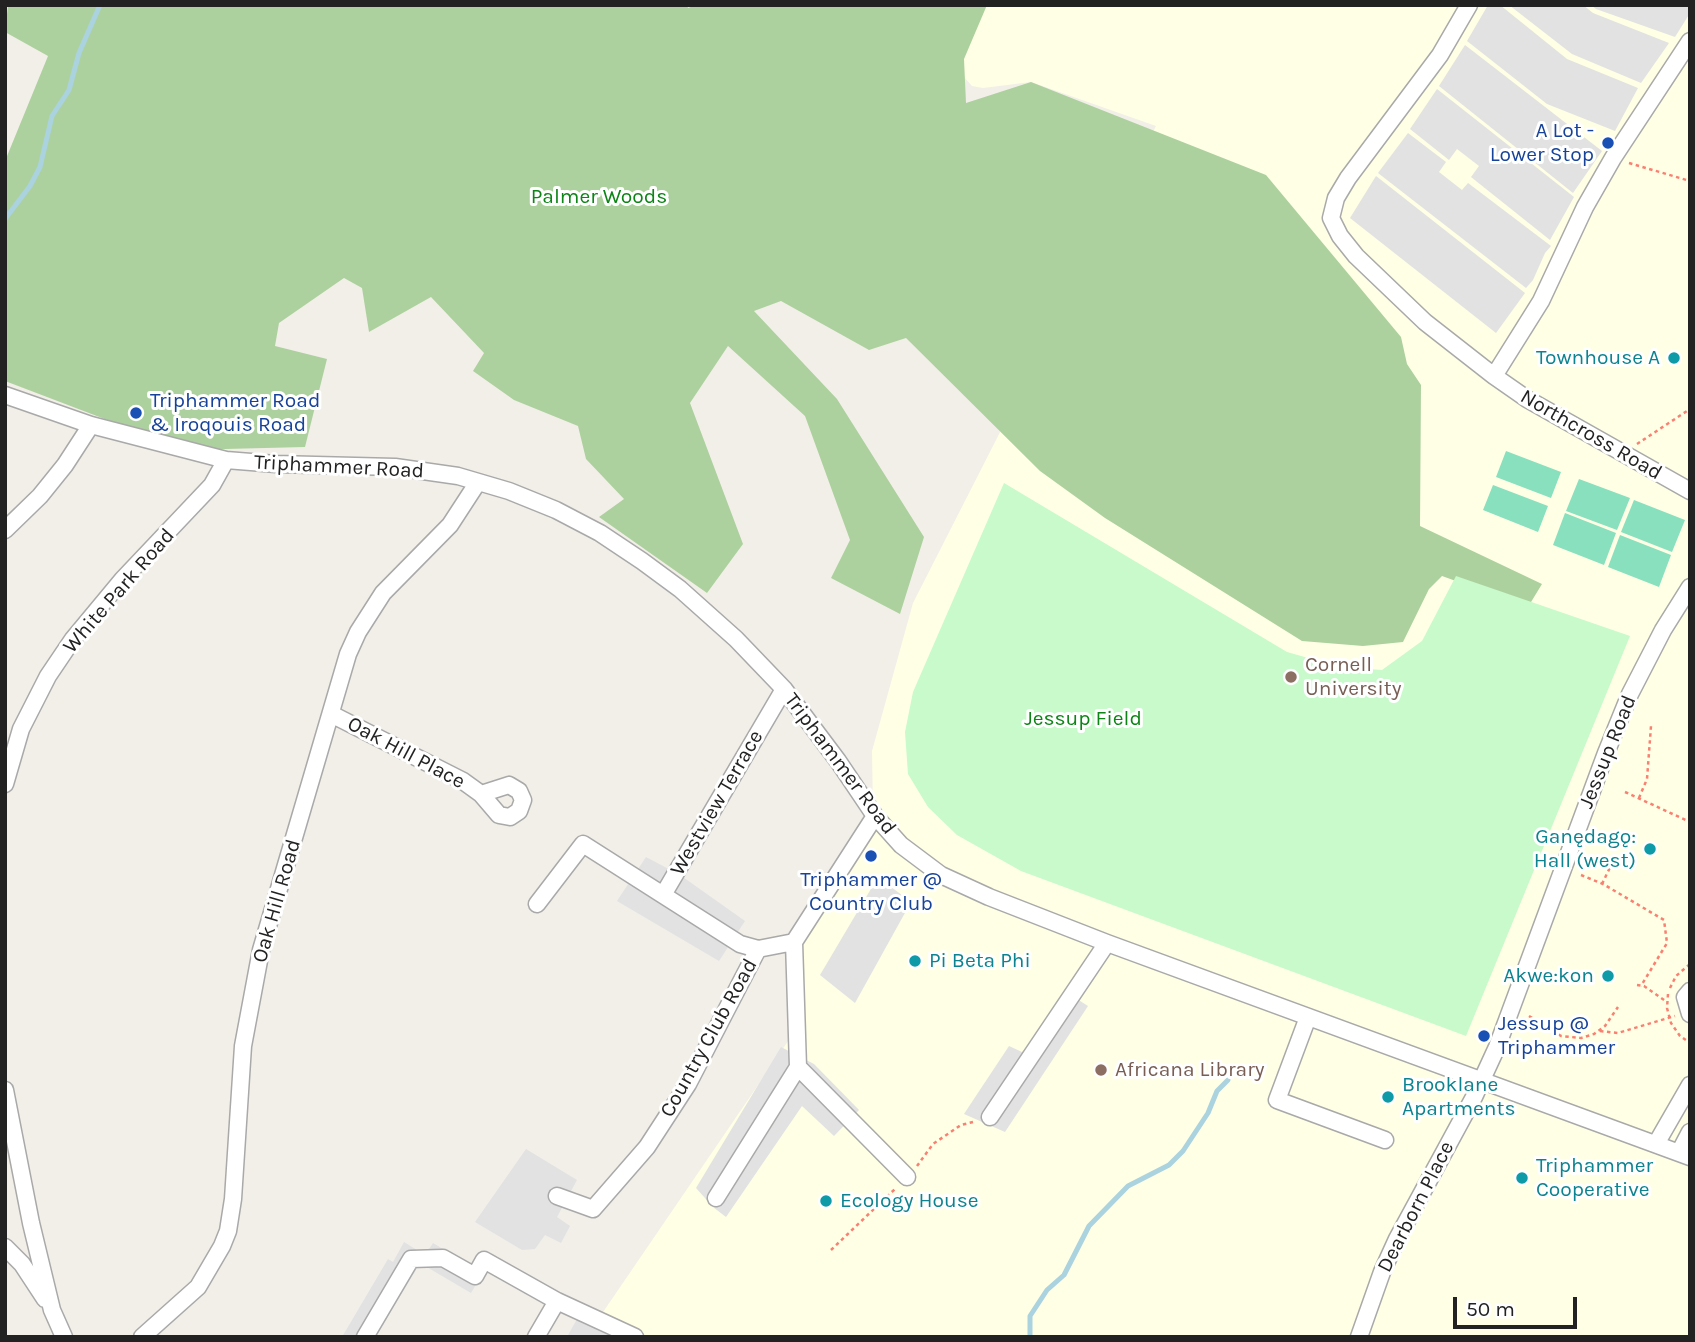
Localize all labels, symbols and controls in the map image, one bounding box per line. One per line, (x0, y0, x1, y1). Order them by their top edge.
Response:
place label: A Lot - Lower Stop (1490, 118, 1594, 168)
marker: A Lot - Lower Stop (1600, 135, 1616, 151)
park label: Palmer Woods (531, 184, 667, 210)
place label: Townhouse A (1536, 345, 1660, 371)
marker: Townhouse A (1666, 350, 1682, 366)
street label: Northcross Road (1516, 384, 1666, 486)
place label: Triphammer Road & Iroqouis Road (150, 388, 320, 438)
marker: Triphammer Road & Iroqouis Road (128, 405, 144, 421)
street label: Triphammer Road (253, 450, 425, 484)
street label: White Park Road (58, 523, 180, 659)
place label: Cornell University (1305, 652, 1402, 702)
marker: Cornell University (1283, 669, 1299, 685)
street label: Triphammer Road (779, 688, 901, 840)
street label: Jessup Road (1574, 692, 1642, 812)
park label: Jessup Field (1024, 706, 1142, 732)
street label: Oak Hill Place (343, 711, 469, 795)
street label: Westview Terrace (665, 726, 769, 880)
place label: Ganędagǫ: Hall (west) (1534, 824, 1636, 874)
street label: Oak Hill Road (247, 836, 307, 966)
marker: Ganędagǫ: Hall (west) (1642, 841, 1658, 857)
marker: Triphammer @ Country Club (863, 848, 879, 864)
place label: Triphammer @ Country Club (800, 867, 942, 917)
place label: Pi Beta Phi (929, 948, 1031, 974)
marker: Pi Beta Phi (907, 953, 923, 969)
street label: Country Club Road (655, 954, 763, 1122)
place label: Akwe:kon (1503, 963, 1594, 989)
marker: Akwe:kon (1600, 968, 1616, 984)
place label: Jessup @ Triphammer (1498, 1011, 1615, 1061)
marker: Jessup @ Triphammer (1476, 1028, 1492, 1044)
place label: Africana Library (1115, 1057, 1265, 1083)
marker: Africana Library (1093, 1062, 1109, 1078)
place label: Brooklane Apartments (1402, 1072, 1515, 1122)
marker: Brooklane Apartments (1380, 1089, 1396, 1105)
street label: Dearborn Place (1372, 1137, 1460, 1277)
place label: Triphammer Cooperative (1536, 1153, 1653, 1203)
marker: Triphammer Cooperative (1514, 1170, 1530, 1186)
place label: Ecology House (840, 1188, 978, 1214)
marker: Ecology House (818, 1193, 834, 1209)
scale bar (1457, 1282, 1581, 1326)
text: 50 m (1466, 1297, 1515, 1321)

